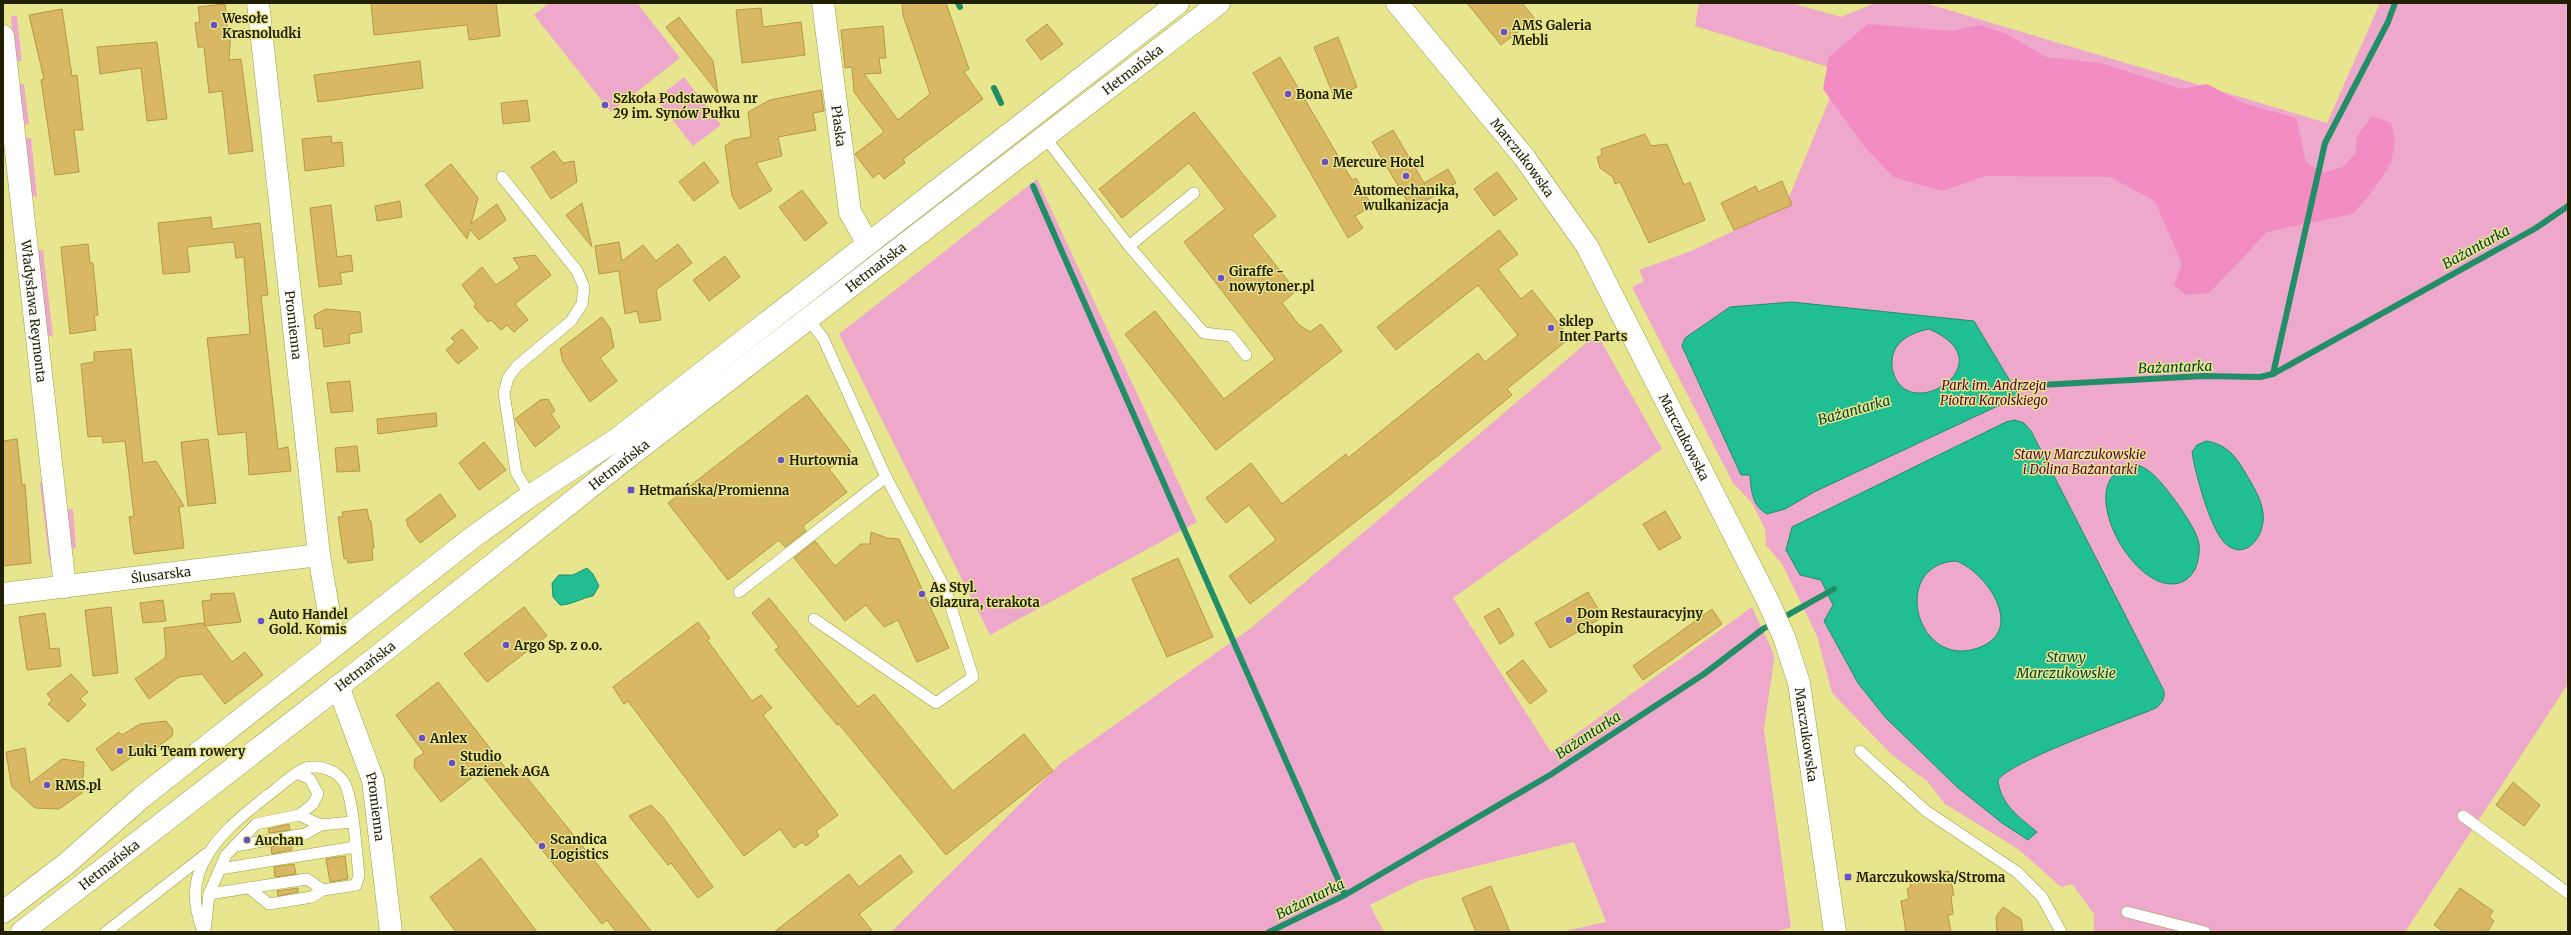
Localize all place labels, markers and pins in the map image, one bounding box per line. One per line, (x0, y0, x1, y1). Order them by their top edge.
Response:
place label: Wesołe Krasnoludki (221, 10, 302, 42)
place label: AMS Galeria Mebli (1511, 17, 1591, 49)
marker: Wesołe Krasnoludki (209, 20, 219, 30)
marker: AMS Galeria Mebli (1499, 27, 1509, 37)
place label: Bona Me (1296, 86, 1352, 103)
marker: Bona Me (1283, 89, 1293, 99)
place label: Szkoła Podstawowa nr 29 im. Synów Pułku (613, 90, 758, 122)
marker: Szkoła Podstawowa nr 29 im. Synów Pułku (600, 100, 610, 110)
place label: Mercure Hotel (1333, 154, 1424, 171)
marker: Mercure Hotel (1320, 157, 1330, 167)
marker: Automechanika, wulkanizacja (1401, 171, 1411, 181)
place label: Automechanika, wulkanizacja (1352, 182, 1459, 214)
place label: Giraffe - nowytoner.pl (1229, 263, 1314, 295)
marker: Giraffe - nowytoner.pl (1216, 273, 1226, 283)
place label: sklep Inter Parts (1559, 313, 1628, 345)
marker: sklep Inter Parts (1546, 323, 1556, 333)
place label: Hurtownia (789, 452, 858, 469)
marker: Hurtownia (776, 455, 786, 465)
place label: Hetmańska/Promienna (639, 482, 789, 499)
marker: Hetmańska/Promienna (626, 485, 636, 495)
place label: As Styl. Glazura, terakota (929, 579, 1040, 611)
marker: As Styl. Glazura, terakota (917, 589, 927, 599)
place label: Dom Restauracyjny Chopin (1577, 605, 1703, 637)
place label: Auto Handel Gold. Komis (268, 606, 348, 638)
marker: Dom Restauracyjny Chopin (1564, 615, 1574, 625)
marker: Auto Handel Gold. Komis (256, 616, 266, 626)
place label: Argo Sp. z o.o. (513, 637, 602, 654)
marker: Argo Sp. z o.o. (501, 640, 511, 650)
place label: Anlex (429, 730, 467, 747)
marker: Anlex (417, 733, 427, 743)
place label: Luki Team rowery (128, 743, 246, 760)
marker: Luki Team rowery (115, 746, 125, 756)
place label: Studio Łazienek AGA (460, 748, 550, 780)
marker: Studio Łazienek AGA (447, 758, 457, 768)
place label: RMS.pl (55, 777, 101, 794)
marker: RMS.pl (42, 780, 52, 790)
place label: Scandica Logistics (550, 831, 609, 863)
place label: Auchan (254, 832, 304, 849)
marker: Auchan (242, 835, 252, 845)
marker: Scandica Logistics (537, 841, 547, 851)
place label: Marczukowska/Stroma (1856, 869, 2005, 886)
marker: Marczukowska/Stroma (1843, 872, 1853, 882)

